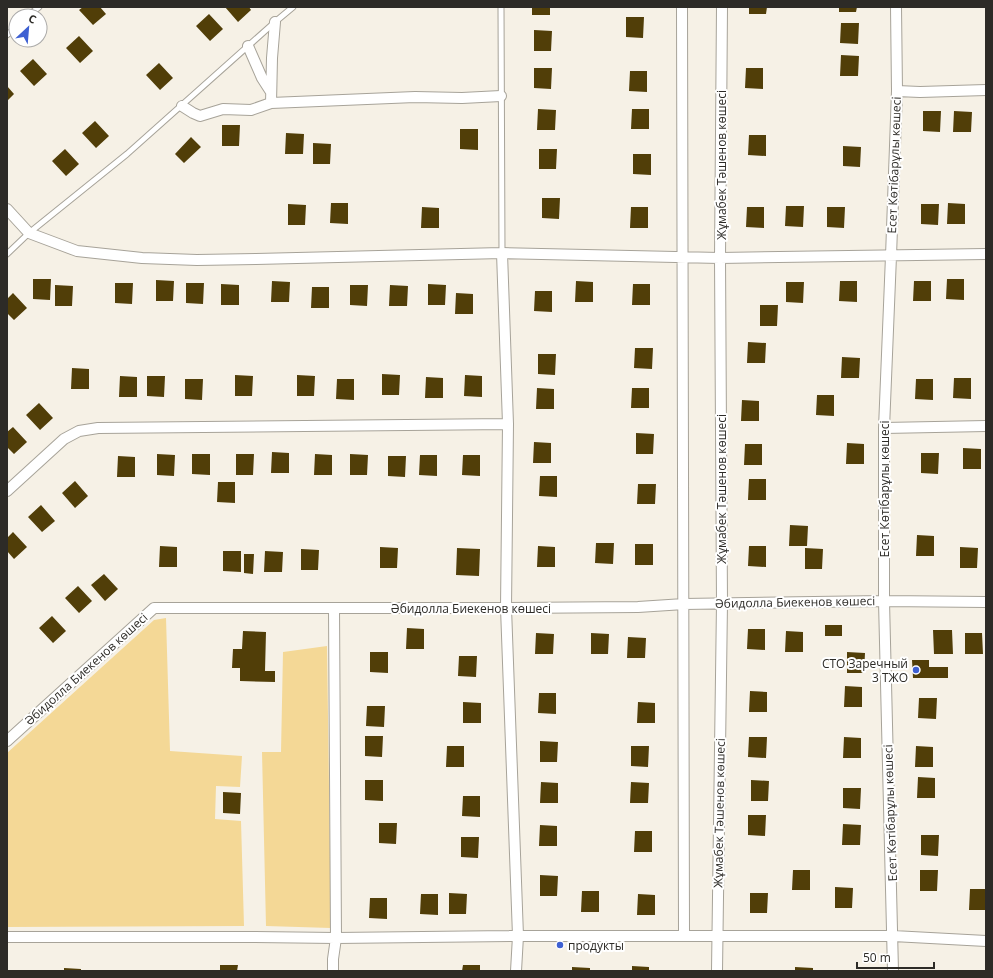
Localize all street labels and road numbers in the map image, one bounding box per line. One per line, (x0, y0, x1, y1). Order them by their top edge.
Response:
street label: Жұмабек Тәшенов көшесі (713, 90, 730, 240)
street label: Есет Көтібарұлы көшесі (883, 96, 905, 234)
street label: Жұмабек Тәшенов көшесі (713, 414, 730, 564)
street label: Есет Көтібарұлы көшесі (876, 420, 893, 558)
street label: Әбидолла Биекенов көшесі (715, 592, 875, 612)
street label: Әбидолла Биекенов көшесі (391, 600, 551, 617)
street label: Әбидолла Биекенов көшесі (21, 609, 151, 729)
street label: Жұмабек Тәшенов көшесі (709, 738, 729, 888)
street label: Есет Көтібарұлы көшесі (879, 744, 901, 882)

